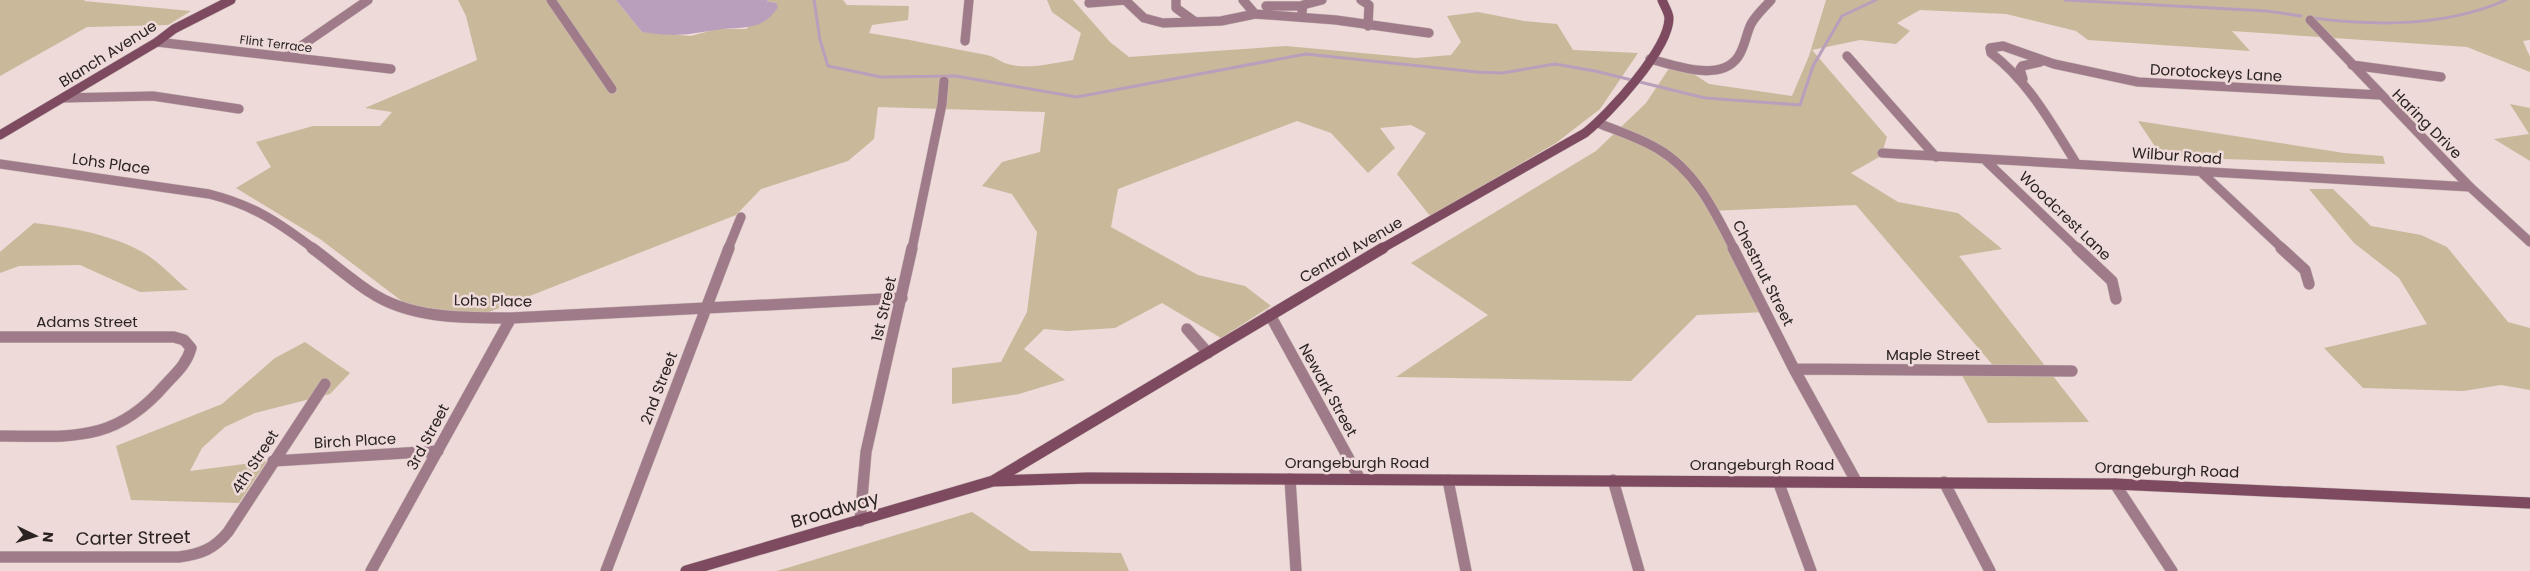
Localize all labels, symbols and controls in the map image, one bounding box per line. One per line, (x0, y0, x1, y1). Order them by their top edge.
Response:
street label: Blanch Avenue (55, 15, 161, 92)
street label: Flint Terrace (239, 31, 313, 56)
street label: Dorotockeys Lane (2149, 59, 2283, 86)
street label: Haring Drive (2388, 84, 2467, 163)
street label: Wilbur Road (2131, 142, 2223, 169)
street label: Lohs Place (71, 148, 151, 179)
street label: Woodcrest Lane (2015, 166, 2116, 265)
street label: Central Avenue (1295, 212, 1406, 288)
street label: Chestnut Street (1728, 216, 1799, 329)
street label: 1st Street (866, 274, 901, 343)
street label: Lohs Place (454, 289, 532, 312)
street label: Adams Street (36, 311, 138, 332)
street label: Newark Street (1294, 339, 1363, 440)
street label: Maple Street (1886, 344, 1980, 365)
street label: 2nd Street (635, 348, 682, 427)
street label: 3rd Street (401, 400, 454, 474)
street label: 4th Street (226, 426, 283, 498)
street label: Birch Place (313, 428, 397, 453)
street label: Orangeburgh Road (1285, 452, 1429, 473)
street label: Orangeburgh Road (1690, 454, 1834, 475)
street label: Orangeburgh Road (2094, 456, 2240, 483)
street label: Broadway (788, 485, 882, 534)
north arrow (10, 511, 60, 561)
street label: Carter Street (75, 524, 191, 551)
text: N (38, 531, 58, 543)

